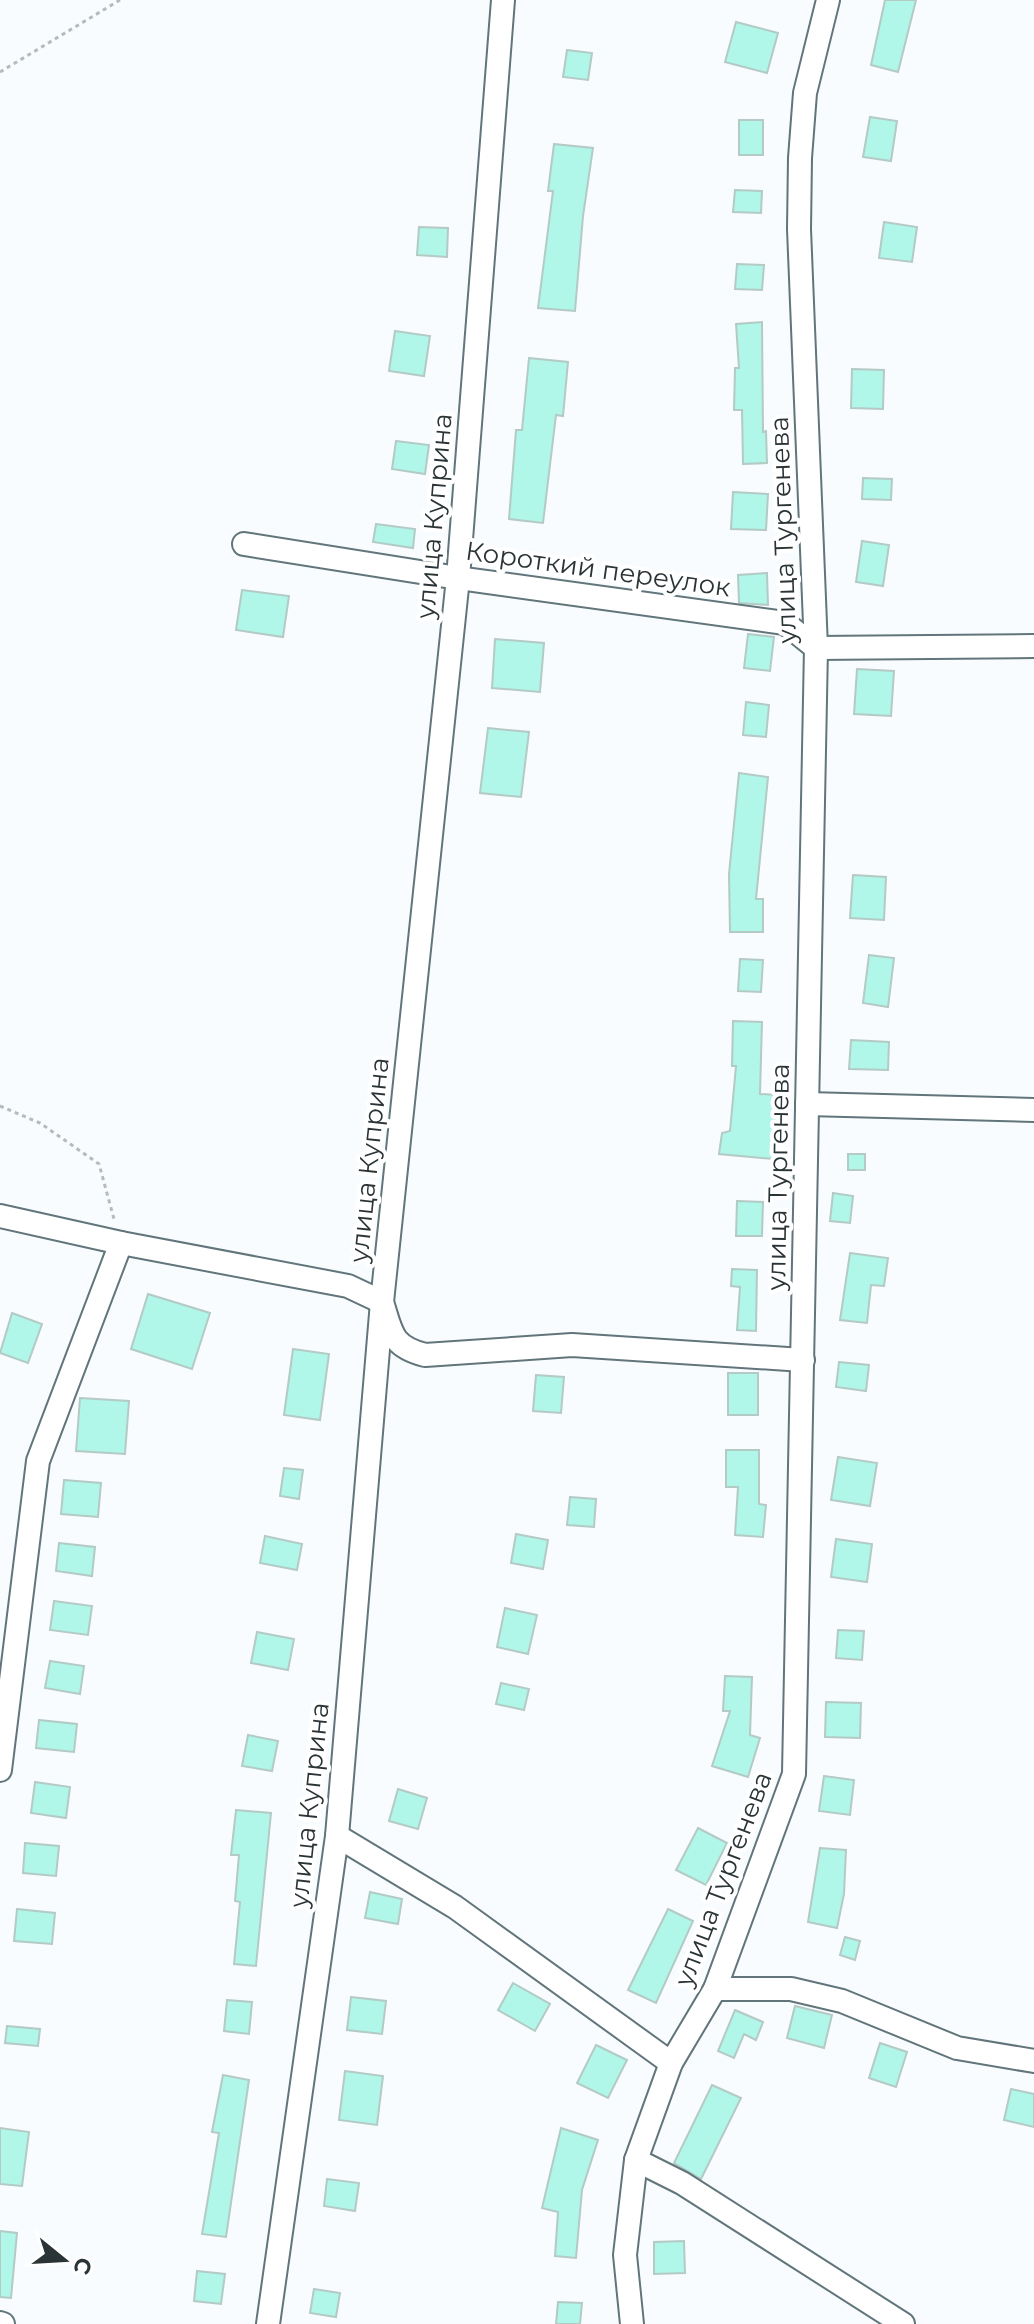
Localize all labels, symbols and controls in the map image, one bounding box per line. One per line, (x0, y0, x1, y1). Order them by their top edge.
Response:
street label: улица Куприна (409, 412, 459, 621)
street label: улица Тургенева (763, 416, 803, 645)
street label: Короткий переулок (464, 535, 732, 603)
street label: улица Куприна (342, 1056, 396, 1265)
street label: улица Тургенева (760, 1063, 796, 1292)
street label: улица Куприна (282, 1701, 336, 1910)
street label: улица Тургенева (667, 1767, 779, 1992)
north arrow (24, 2220, 104, 2300)
text: С (67, 2254, 98, 2278)

